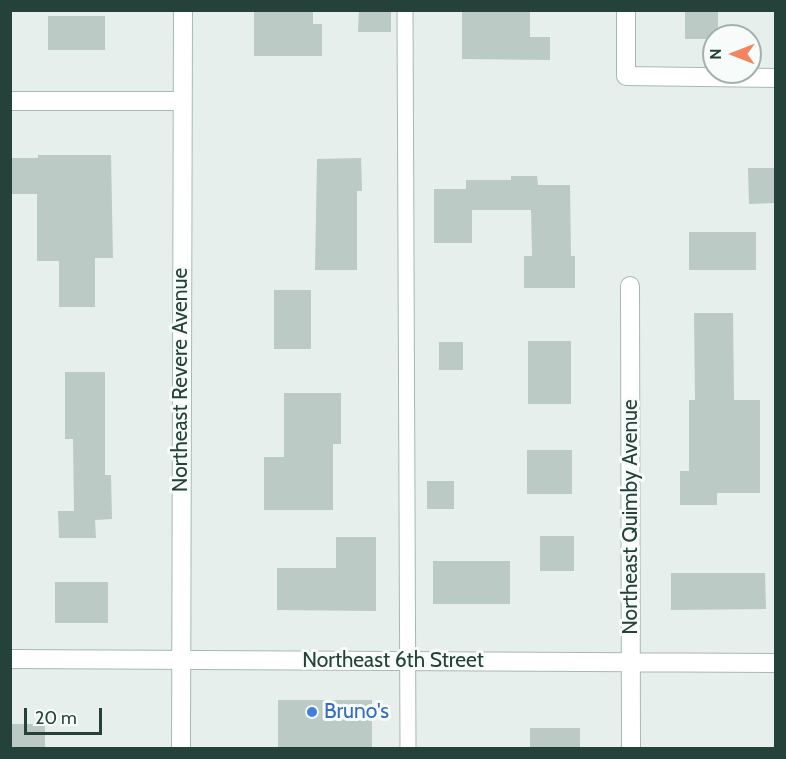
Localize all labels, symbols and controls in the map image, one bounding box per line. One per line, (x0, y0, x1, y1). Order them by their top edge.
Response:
north arrow (702, 24, 762, 84)
text: N (706, 48, 725, 60)
street label: Northeast Revere Avenue (168, 268, 194, 492)
street label: Northeast Quimby Avenue (618, 399, 644, 635)
street label: Northeast 6th Street (302, 648, 484, 674)
scale bar (27, 696, 105, 734)
place label: Bruno's (324, 699, 389, 725)
marker: Bruno's (305, 705, 319, 719)
text: 20 m (35, 707, 77, 729)

